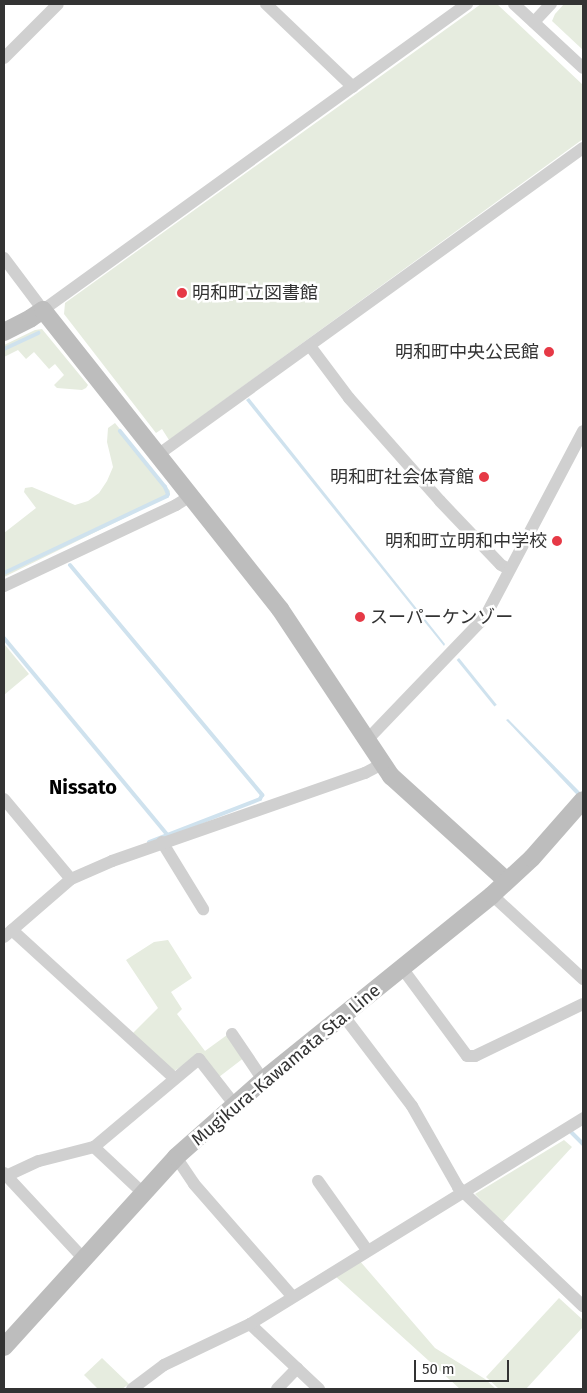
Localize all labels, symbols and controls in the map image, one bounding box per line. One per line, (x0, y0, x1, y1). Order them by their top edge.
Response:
place label: 明和町立図書館 (192, 282, 318, 304)
marker: 明和町立図書館 (176, 287, 188, 299)
place label: 明和町中央公民館 (395, 341, 539, 363)
marker: 明和町中央公民館 (543, 346, 555, 358)
place label: 明和町社会体育館 (330, 466, 474, 488)
marker: 明和町社会体育館 (478, 471, 490, 483)
place label: 明和町立明和中学校 (385, 530, 547, 552)
marker: 明和町立明和中学校 (551, 535, 563, 547)
place label: スーパーケンゾー (370, 606, 514, 628)
marker: スーパーケンゾー (354, 611, 366, 623)
district label: Nissato (49, 775, 117, 799)
street label: Mugikura-Kawamata Sta. Line (187, 980, 385, 1150)
scale bar (417, 1350, 512, 1382)
text: 50 m (422, 1360, 455, 1378)

